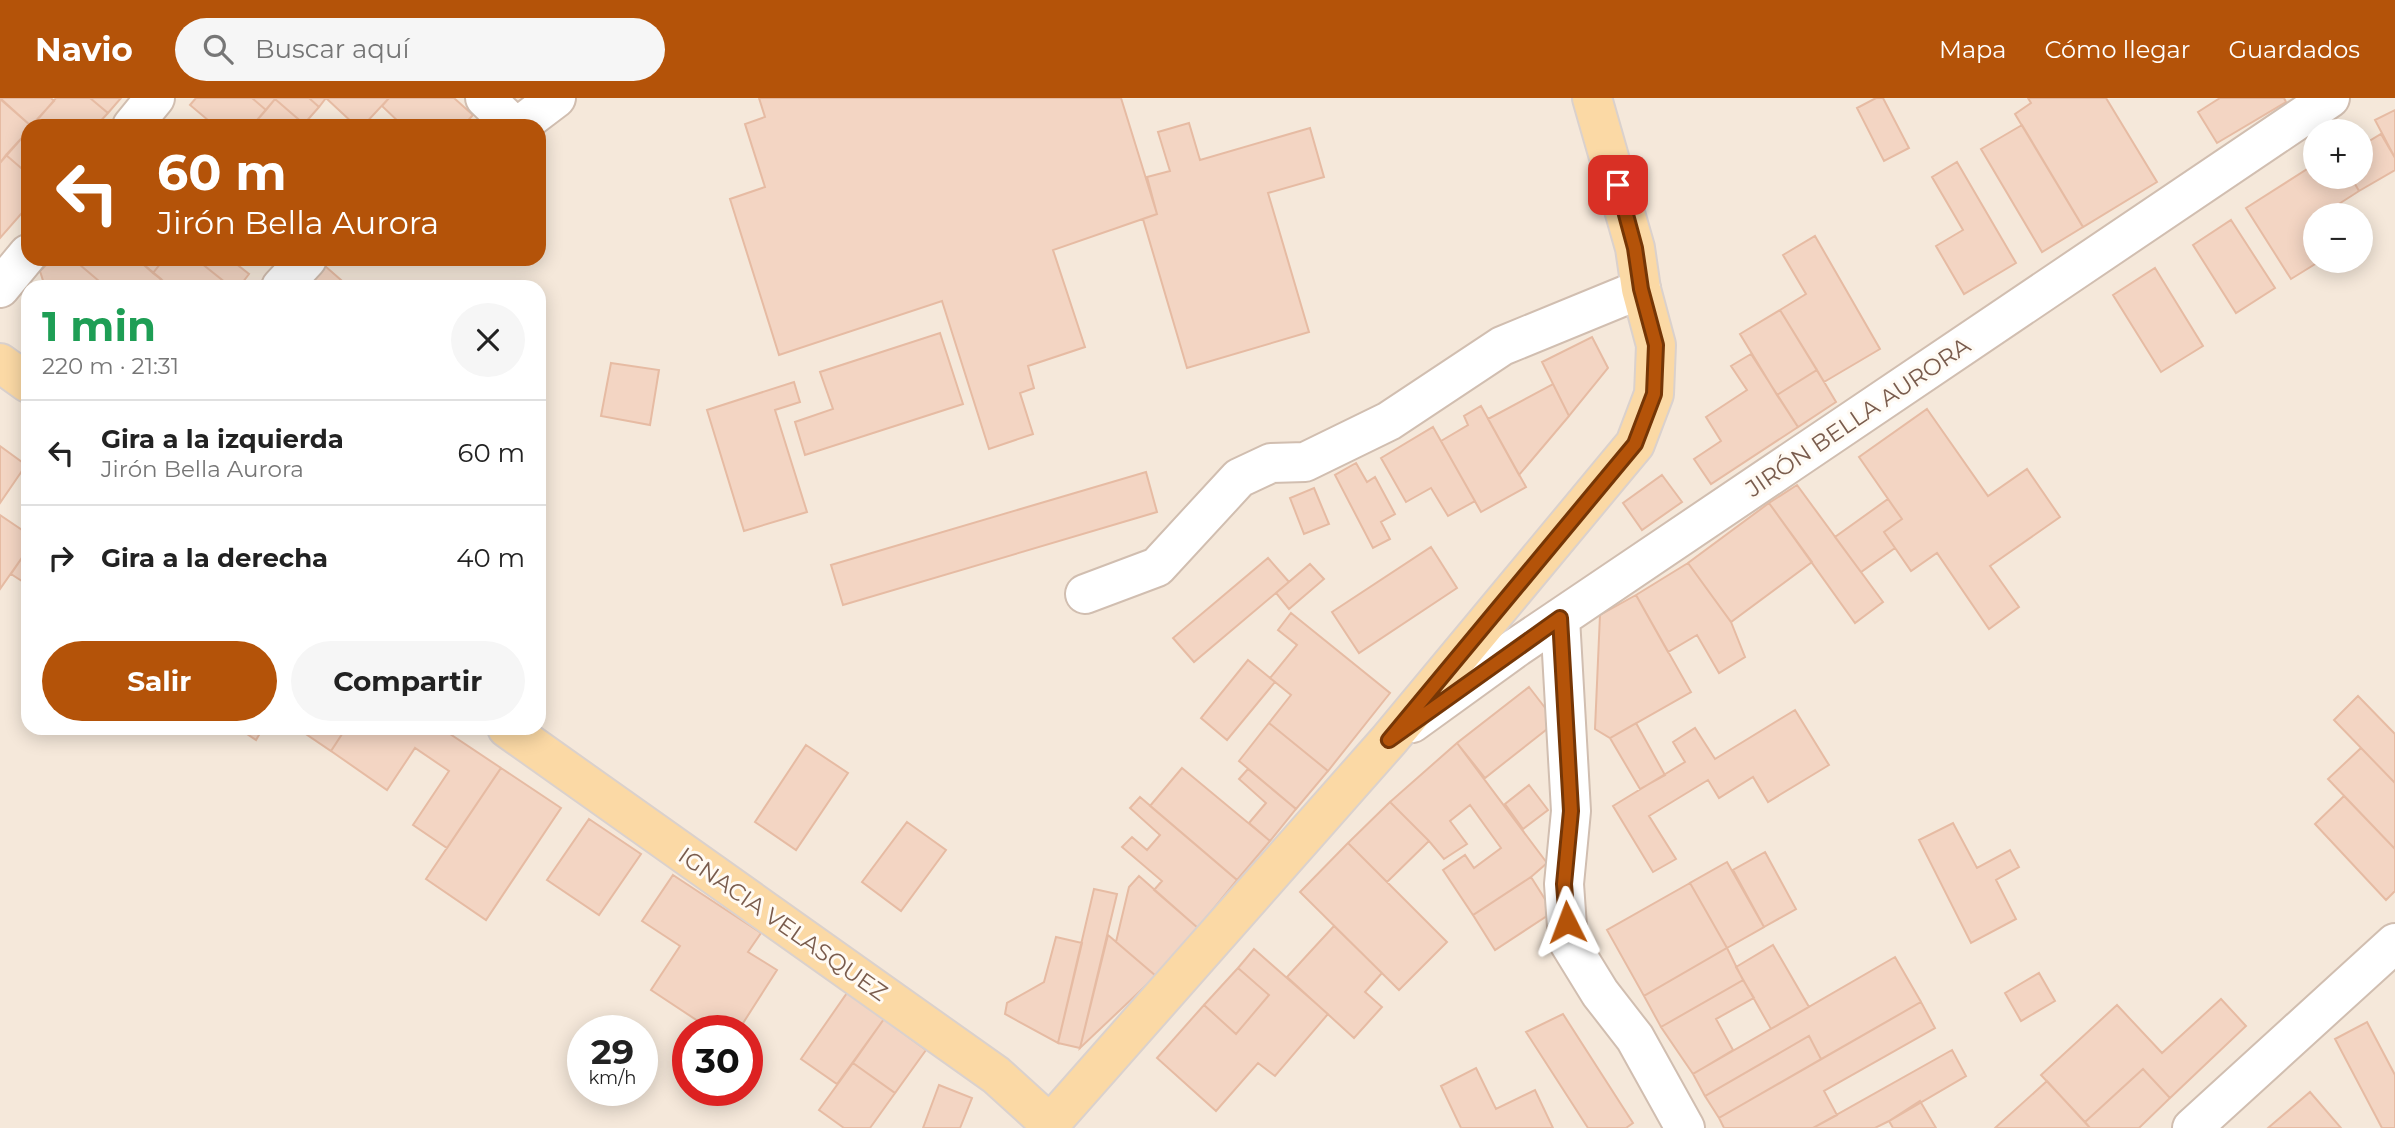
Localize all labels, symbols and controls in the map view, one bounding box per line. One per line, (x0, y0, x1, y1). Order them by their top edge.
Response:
search box (175, 18, 665, 81)
text: Navio (35, 29, 133, 69)
icon: search (199, 30, 237, 68)
text: Buscar aquí (255, 33, 409, 65)
text: Mapa (1939, 35, 2006, 64)
text: Cómo llegar (2044, 35, 2190, 64)
text: Guardados (2228, 35, 2360, 64)
map controls (2303, 119, 2373, 273)
button: + (2303, 119, 2373, 189)
text: 60 m (157, 143, 287, 202)
icon: left (42, 147, 133, 238)
pin (1588, 155, 1648, 215)
icon: arrive (1599, 166, 1637, 204)
text: Jirón Bella Aurora (157, 203, 439, 242)
button: − (2303, 203, 2373, 273)
text: 1 min (42, 300, 156, 352)
button: close (451, 303, 525, 377)
street label: JIRÓN BELLA AURORA (1740, 331, 1976, 503)
text: 220 m · 21:31 (42, 352, 179, 380)
text: Gira a la izquierda (101, 423, 344, 455)
icon: left (42, 434, 80, 472)
text: 60 m (458, 437, 525, 469)
text: Jirón Bella Aurora (101, 455, 304, 483)
icon: right (42, 539, 80, 577)
text: Gira a la derecha (101, 542, 328, 574)
text: 40 m (456, 542, 525, 574)
button: Salir (42, 641, 277, 721)
button: Compartir (291, 641, 525, 721)
street label: IGNACIA VELASQUEZ (673, 841, 893, 1007)
position arrow (1530, 885, 1604, 959)
speed limit sign: 30 (672, 1015, 763, 1106)
text: 29 (591, 1030, 634, 1073)
text: km/h (588, 1067, 637, 1089)

